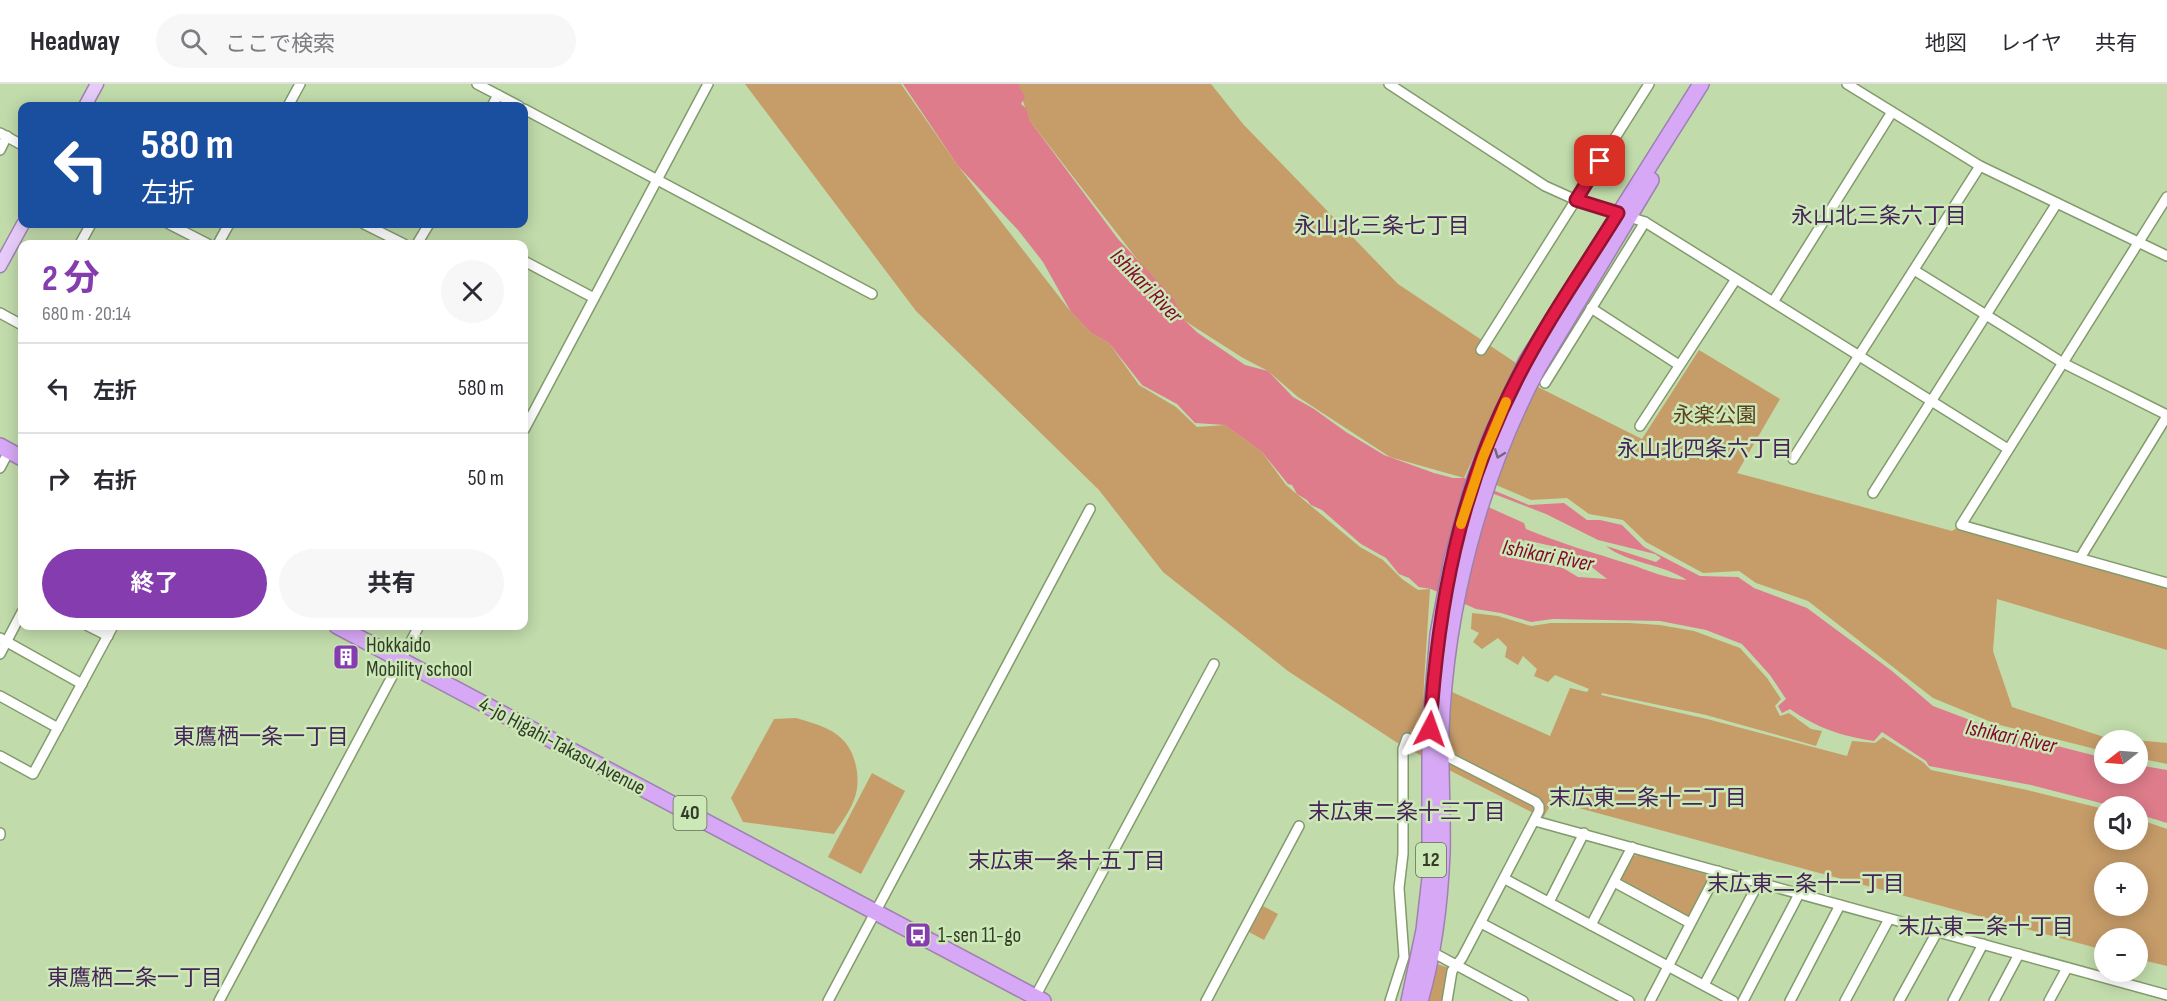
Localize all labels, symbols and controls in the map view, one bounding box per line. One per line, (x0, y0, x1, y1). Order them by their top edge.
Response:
search box (156, 14, 576, 68)
text: Headway (30, 25, 120, 58)
icon: search (177, 25, 210, 58)
text: ここで検索 (225, 31, 335, 58)
text: 地図 (1925, 31, 1967, 56)
text: レイヤ (2000, 31, 2062, 56)
text: 共有 (2095, 31, 2137, 56)
text: 580 m (141, 120, 234, 171)
icon: left (42, 126, 120, 204)
pin (1574, 135, 1625, 186)
icon: arrive (1583, 144, 1616, 177)
text: 左折 (141, 178, 195, 210)
district label: 永山北三条六丁目 (1791, 203, 1967, 230)
district label: 永山北三条七丁目 (1294, 213, 1470, 240)
water label: Ishikari River (1104, 243, 1188, 329)
text: 2 分 (42, 258, 99, 301)
button: close (441, 260, 504, 323)
text: 680 m · 20:14 (42, 302, 131, 326)
icon: left (42, 372, 75, 405)
text: 580 m (458, 375, 504, 402)
text: 左折 (93, 378, 137, 405)
park label: 永楽公園 (1673, 403, 1757, 428)
district label: 永山北四条六丁目 (1617, 436, 1793, 463)
one-way arrow (1494, 448, 1507, 459)
icon: right (42, 462, 75, 495)
text: 50 m (468, 465, 504, 492)
text: 右折 (93, 468, 137, 495)
water label: Ishikari River (1500, 534, 1597, 578)
button: 終了 (42, 549, 267, 618)
button: 共有 (279, 549, 504, 618)
place label: Hokkaido Mobility school (366, 633, 472, 682)
building icon: Hokkaido Mobility school (331, 642, 361, 672)
street label: 4-jo Higahi-Takasu Avenue (474, 691, 650, 801)
position arrow (1398, 697, 1462, 761)
water label: Ishikari River (1963, 714, 2060, 760)
district label: 東鷹栖一条一丁目 (173, 724, 349, 751)
north arrow (2094, 730, 2148, 784)
map controls (2094, 730, 2148, 982)
district label: 末広東二条十二丁目 (1549, 785, 1747, 812)
road number: 40 (674, 796, 706, 830)
button: sound (2094, 796, 2148, 850)
district label: 末広東二条十三丁目 (1308, 799, 1506, 826)
road number: 12 (1416, 843, 1446, 877)
district label: 末広東一条十五丁目 (968, 848, 1166, 875)
button: + (2094, 862, 2148, 916)
district label: 末広東二条十一丁目 (1707, 871, 1905, 898)
district label: 末広東二条十丁目 (1898, 914, 2074, 941)
bus stop icon: 1-sen 11-go (903, 920, 933, 950)
place label: 1-sen 11-go (938, 923, 1021, 948)
button: − (2094, 928, 2148, 982)
district label: 東鷹栖二条一丁目 (47, 965, 223, 992)

